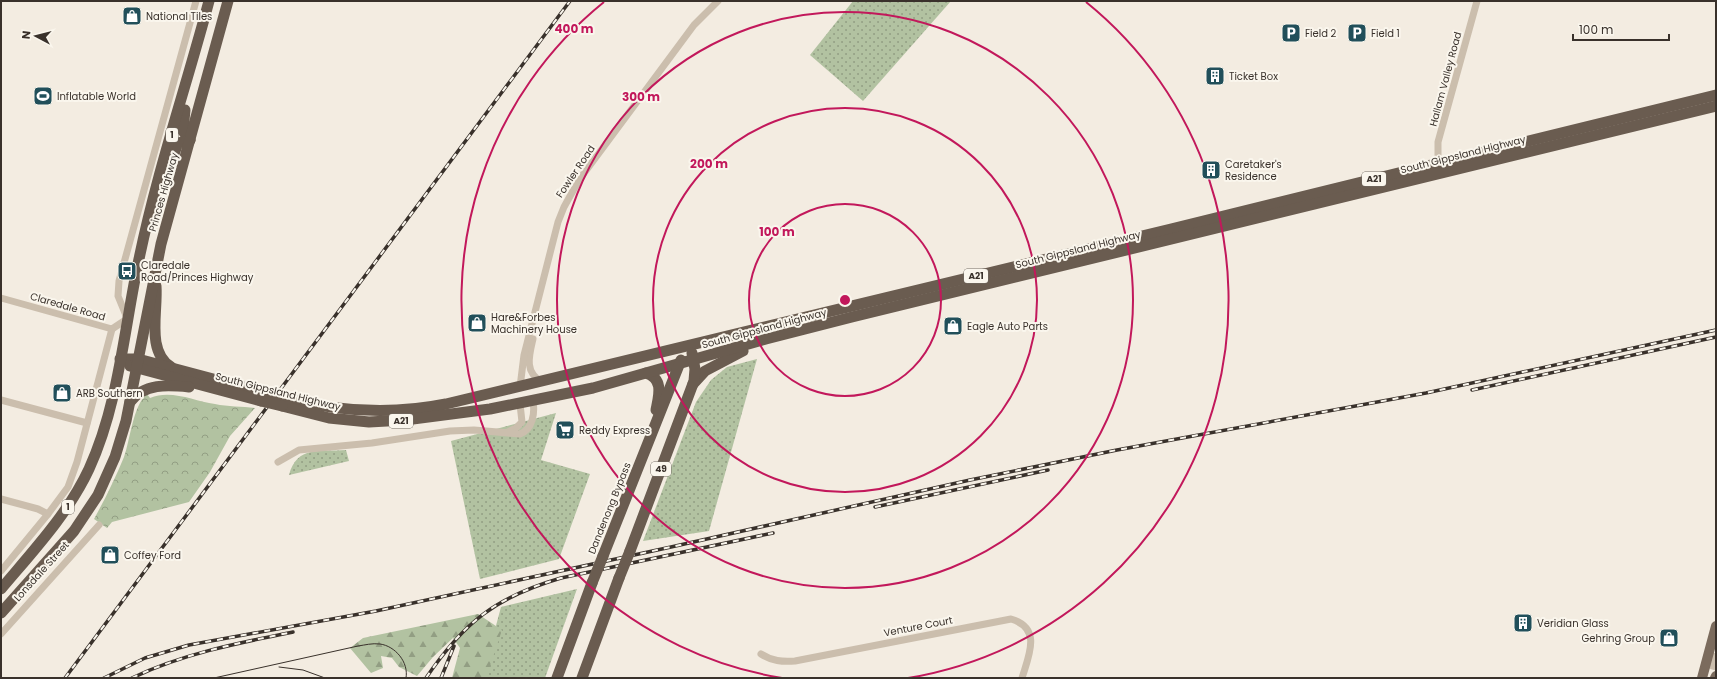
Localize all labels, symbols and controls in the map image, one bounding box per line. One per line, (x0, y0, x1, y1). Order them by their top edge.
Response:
shop icon: National Tiles (121, 5, 143, 27)
place label: National Tiles (146, 9, 212, 24)
north arrow (16, 16, 56, 56)
scale bar (1573, 16, 1669, 42)
text: 400 m (554, 20, 594, 37)
text: 100 m (1579, 21, 1613, 38)
parking icon: Field 2 (1280, 22, 1302, 44)
parking icon: Field 1 (1346, 22, 1368, 44)
place label: Field 2 (1305, 26, 1337, 41)
place label: Field 1 (1371, 26, 1400, 41)
text: N (18, 30, 35, 40)
street label: Hallam Valley Road (1426, 30, 1465, 128)
building icon: Ticket Box (1204, 65, 1226, 87)
place label: Ticket Box (1229, 69, 1278, 84)
sports icon: Inflatable World (32, 85, 54, 107)
text: 300 m (622, 88, 660, 105)
place label: Inflatable World (57, 89, 136, 104)
road number: 1 (166, 128, 178, 142)
street label: South Gippsland Highway (1399, 132, 1528, 177)
street label: Fowler Road (552, 142, 599, 201)
street label: Princes Highway (145, 150, 182, 233)
text: 200 m (690, 155, 728, 172)
place label: Caretaker's Residence (1225, 157, 1282, 184)
building icon: Caretaker's Residence (1200, 159, 1222, 181)
road number: A21 (1362, 172, 1386, 186)
text: 100 m (759, 223, 795, 240)
street label: South Gippsland Highway (1014, 227, 1143, 272)
place label: Claredale Road/Princes Highway (141, 258, 254, 285)
bus stop icon: Claredale Road/Princes Highway (116, 260, 138, 282)
road number: A21 (964, 269, 988, 283)
street label: Claredale Road (28, 289, 107, 324)
centre of rings (838, 293, 852, 307)
street label: South Gippsland Highway (700, 305, 829, 352)
place label: Hare&Forbes Machinery House (491, 310, 577, 337)
shop icon: Hare&Forbes Machinery House (466, 312, 488, 334)
shop icon: Eagle Auto Parts (942, 315, 964, 337)
place label: Eagle Auto Parts (967, 319, 1048, 334)
street label: South Gippsland Highway (214, 369, 342, 414)
shop icon: ARB Southern (51, 382, 73, 404)
place label: ARB Southern (76, 386, 143, 401)
road number: A21 (389, 414, 413, 428)
supermarket icon: Reddy Express (554, 419, 576, 441)
place label: Reddy Express (579, 423, 650, 438)
street label: Dandenong Bypass (584, 460, 635, 556)
road number: 49 (651, 462, 671, 476)
road number: 1 (62, 500, 74, 514)
street label: Lonsdale Street (10, 538, 73, 605)
shop icon: Coffey Ford (99, 544, 121, 566)
place label: Coffey Ford (124, 548, 181, 563)
street label: Venture Court (882, 612, 954, 641)
building icon: Veridian Glass (1512, 612, 1534, 634)
place label: Veridian Glass (1537, 616, 1609, 631)
shop icon: Gehring Group (1658, 627, 1680, 649)
place label: Gehring Group (1582, 631, 1655, 646)

